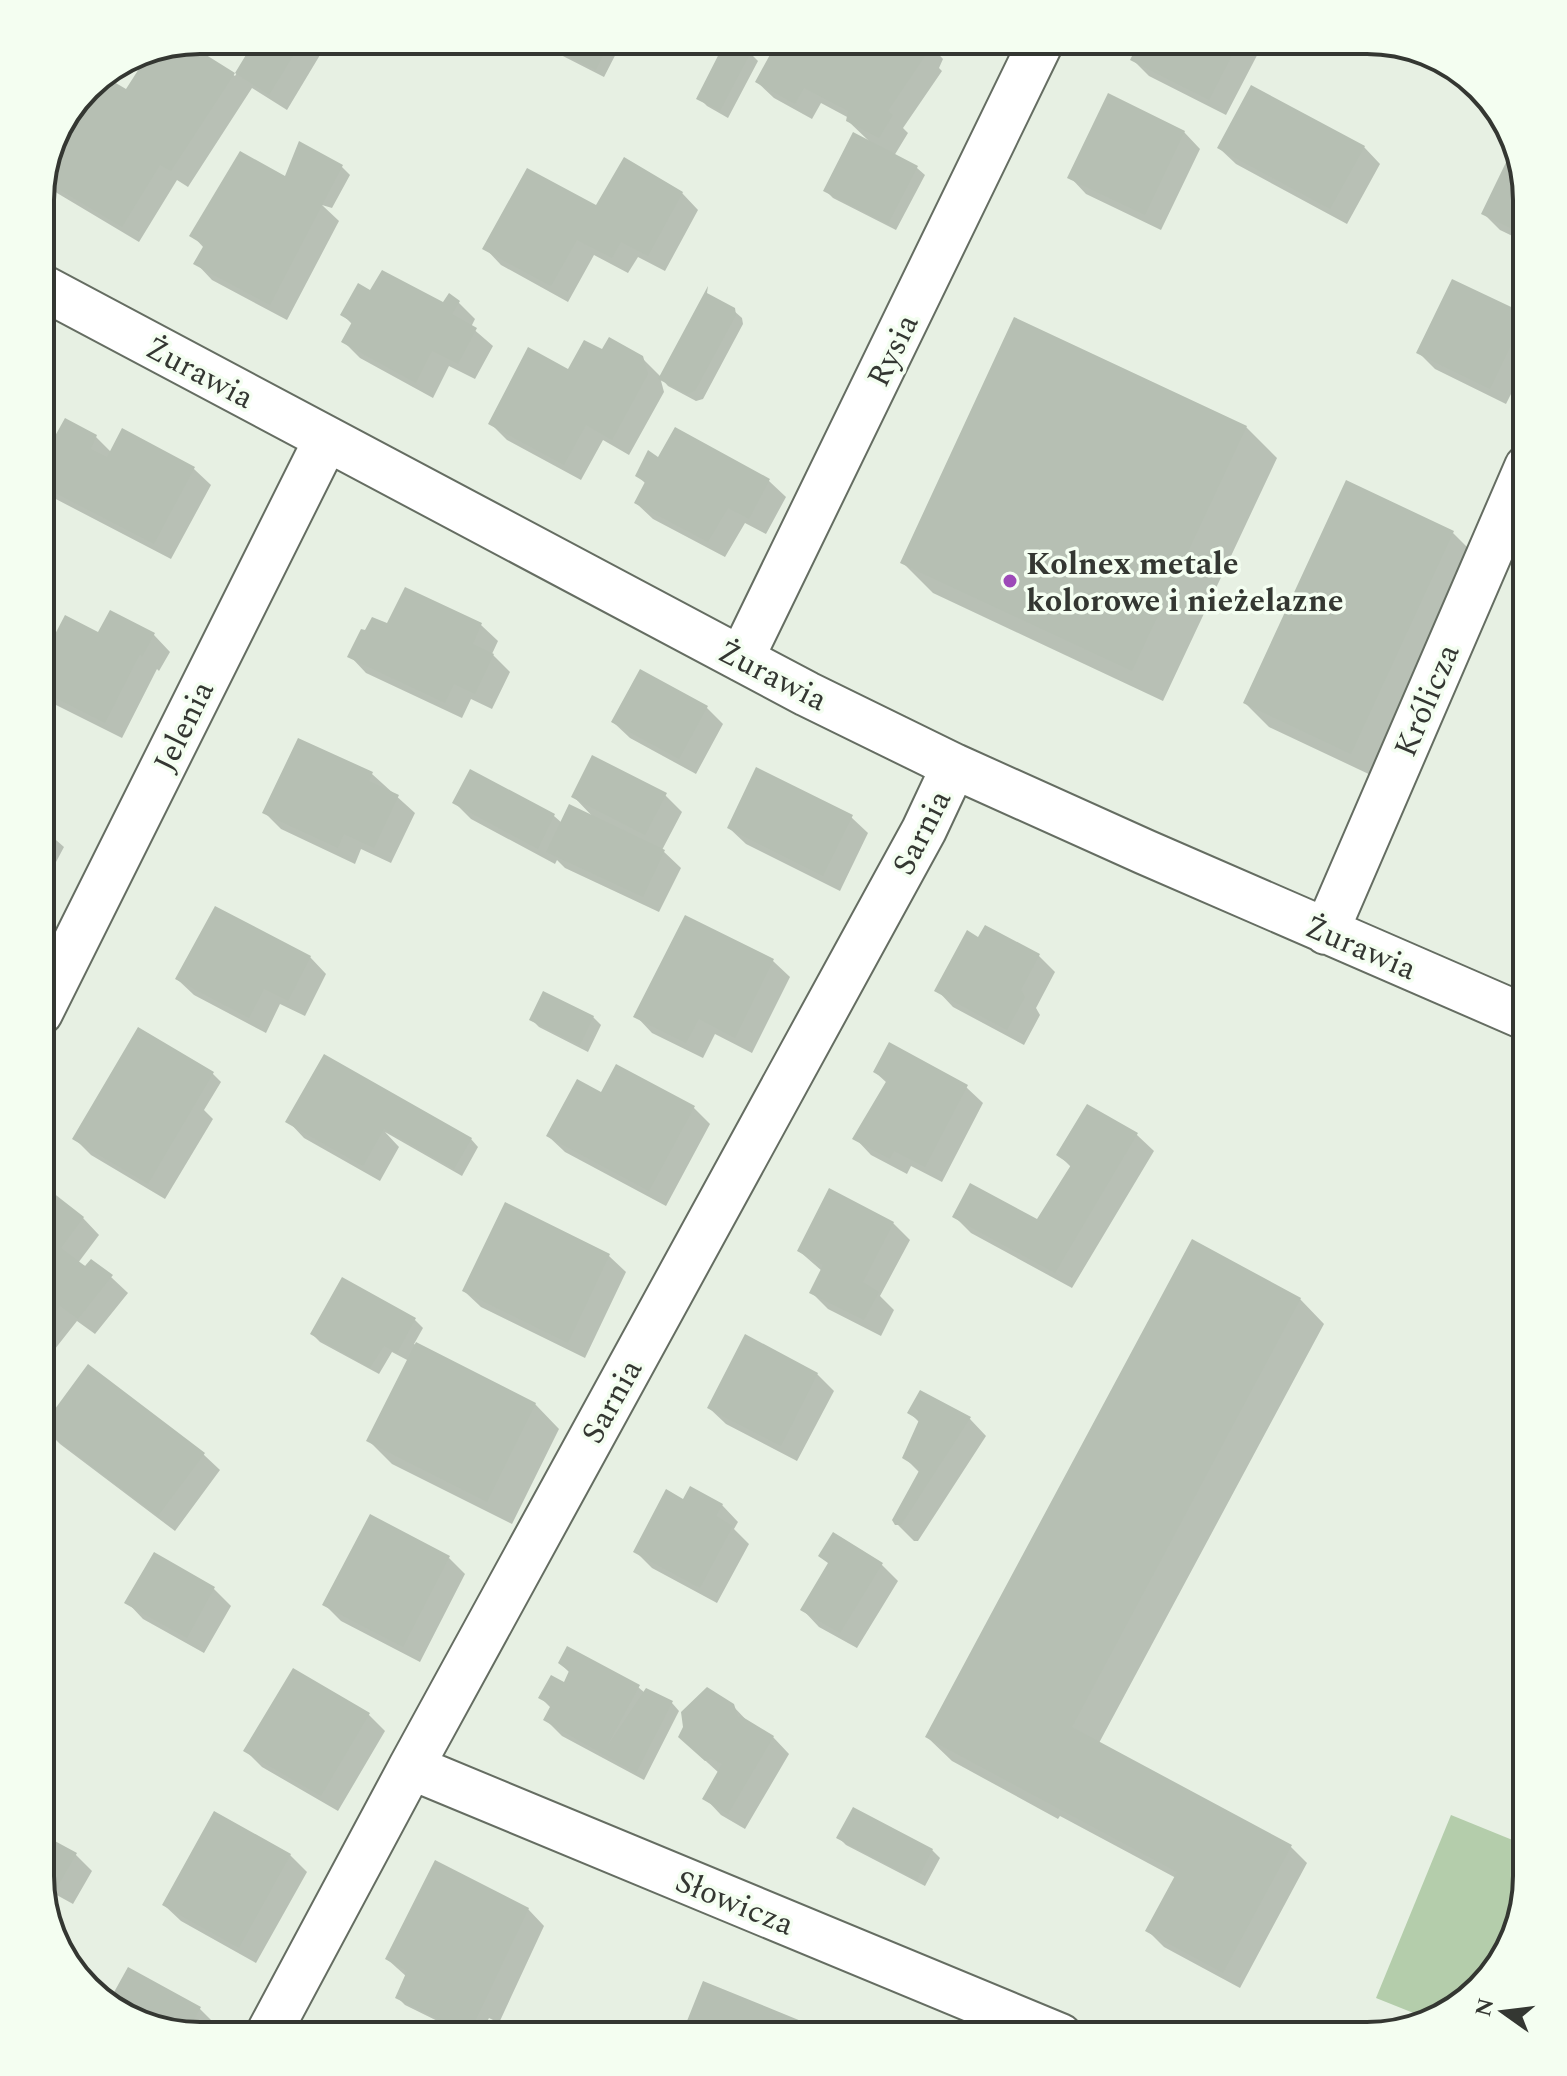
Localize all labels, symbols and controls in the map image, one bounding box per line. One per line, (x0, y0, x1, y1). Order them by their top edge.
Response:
street label: Rysia (855, 305, 932, 396)
street label: Żurawia (136, 324, 263, 423)
place label: Kolnex metale kolorowe i nieżelazne (1026, 540, 1344, 626)
marker: Kolnex metale kolorowe i nieżelazne (1001, 572, 1019, 590)
street label: Żurawia (709, 628, 836, 725)
street label: Królicza (1382, 636, 1473, 765)
street label: Jelenia (141, 672, 228, 781)
street label: Sarnia (880, 781, 965, 884)
street label: Żurawia (1297, 903, 1424, 994)
street label: Sarnia (569, 1350, 656, 1453)
street label: Słowicza (668, 1857, 802, 1949)
north arrow (1463, 1972, 1543, 2052)
text: N (1467, 1995, 1503, 2020)

